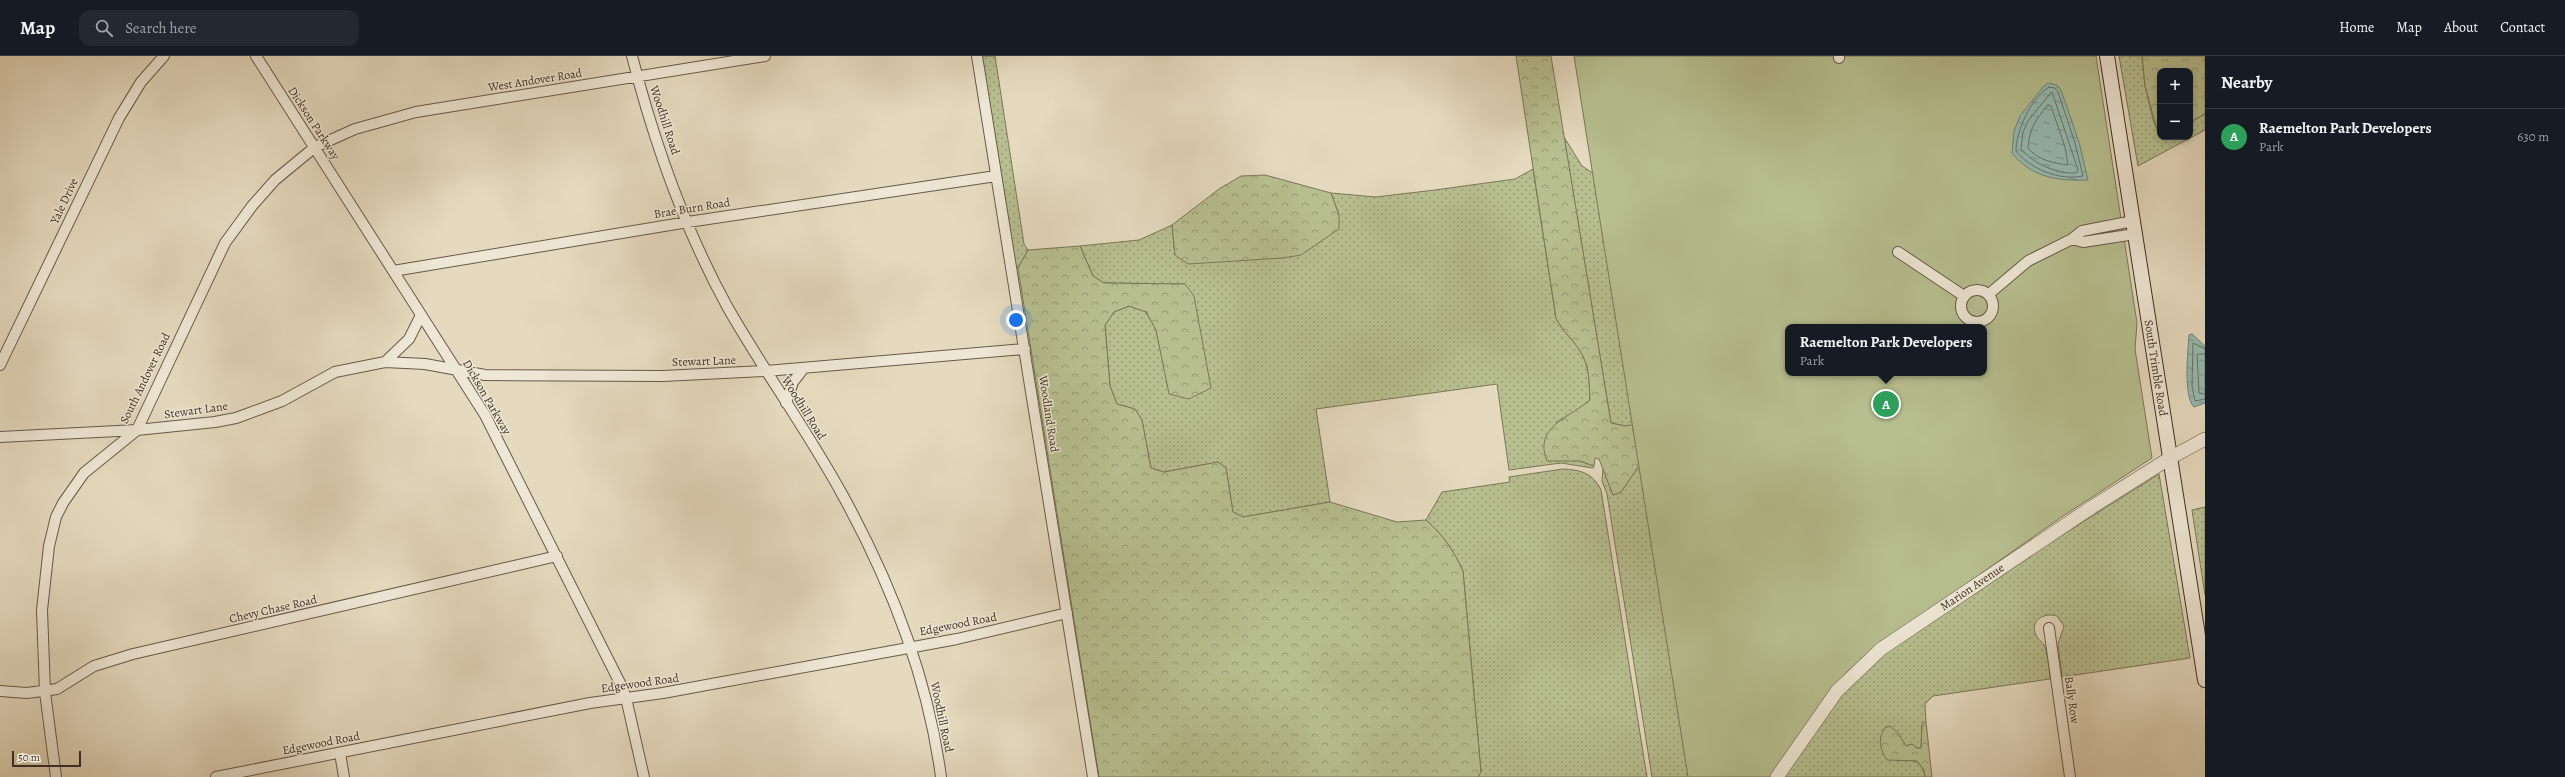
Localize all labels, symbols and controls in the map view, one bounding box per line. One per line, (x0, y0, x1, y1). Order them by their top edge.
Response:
search box (79, 10, 359, 46)
text: Map (20, 15, 55, 41)
icon: search (93, 17, 115, 39)
text: Search here (125, 18, 197, 38)
text: Home (2339, 18, 2374, 37)
text: Map (2396, 18, 2422, 37)
text: About (2444, 18, 2478, 37)
text: Contact (2500, 18, 2545, 37)
street label: West Andover Road (486, 65, 584, 95)
map controls (2157, 68, 2193, 140)
button: + (2157, 68, 2193, 104)
text: Nearby (2221, 71, 2272, 94)
street label: Woodhill Road (646, 82, 684, 157)
street label: Dickson Parkway (284, 83, 344, 163)
button: − (2157, 104, 2193, 140)
text: Raemelton Park Developers (2259, 118, 2432, 138)
text: A (2230, 128, 2238, 145)
text: 630 m (2517, 128, 2549, 145)
text: Park (2259, 138, 2283, 155)
street label: Yale Drive (46, 175, 82, 227)
street label: Brae Burn Road (653, 194, 732, 222)
your location (1006, 310, 1026, 330)
street label: South Trimble Road (2140, 319, 2172, 418)
popup (1785, 324, 1987, 376)
street label: South Andover Road (116, 329, 174, 426)
text: Raemelton Park Developers (1800, 332, 1972, 352)
street label: Stewart Lane (672, 352, 736, 370)
text: Park (1800, 352, 1824, 369)
street label: Dickson Parkway (459, 357, 515, 438)
street label: Woodhill Road (778, 373, 830, 443)
street label: Woodland Road (1035, 373, 1063, 454)
pin: A (1873, 389, 1899, 419)
street label: Stewart Lane (163, 398, 229, 422)
street label: Marion Avenue (1937, 560, 2007, 614)
street label: Chevy Chase Road (228, 591, 319, 627)
street label: Edgewood Road (918, 609, 999, 639)
street label: Edgewood Road (600, 670, 681, 696)
street label: Bally Row (2061, 675, 2083, 725)
street label: Woodhill Road (927, 679, 957, 754)
street label: Edgewood Road (281, 728, 362, 758)
scale bar (12, 749, 81, 768)
text: 50 m (18, 750, 40, 765)

